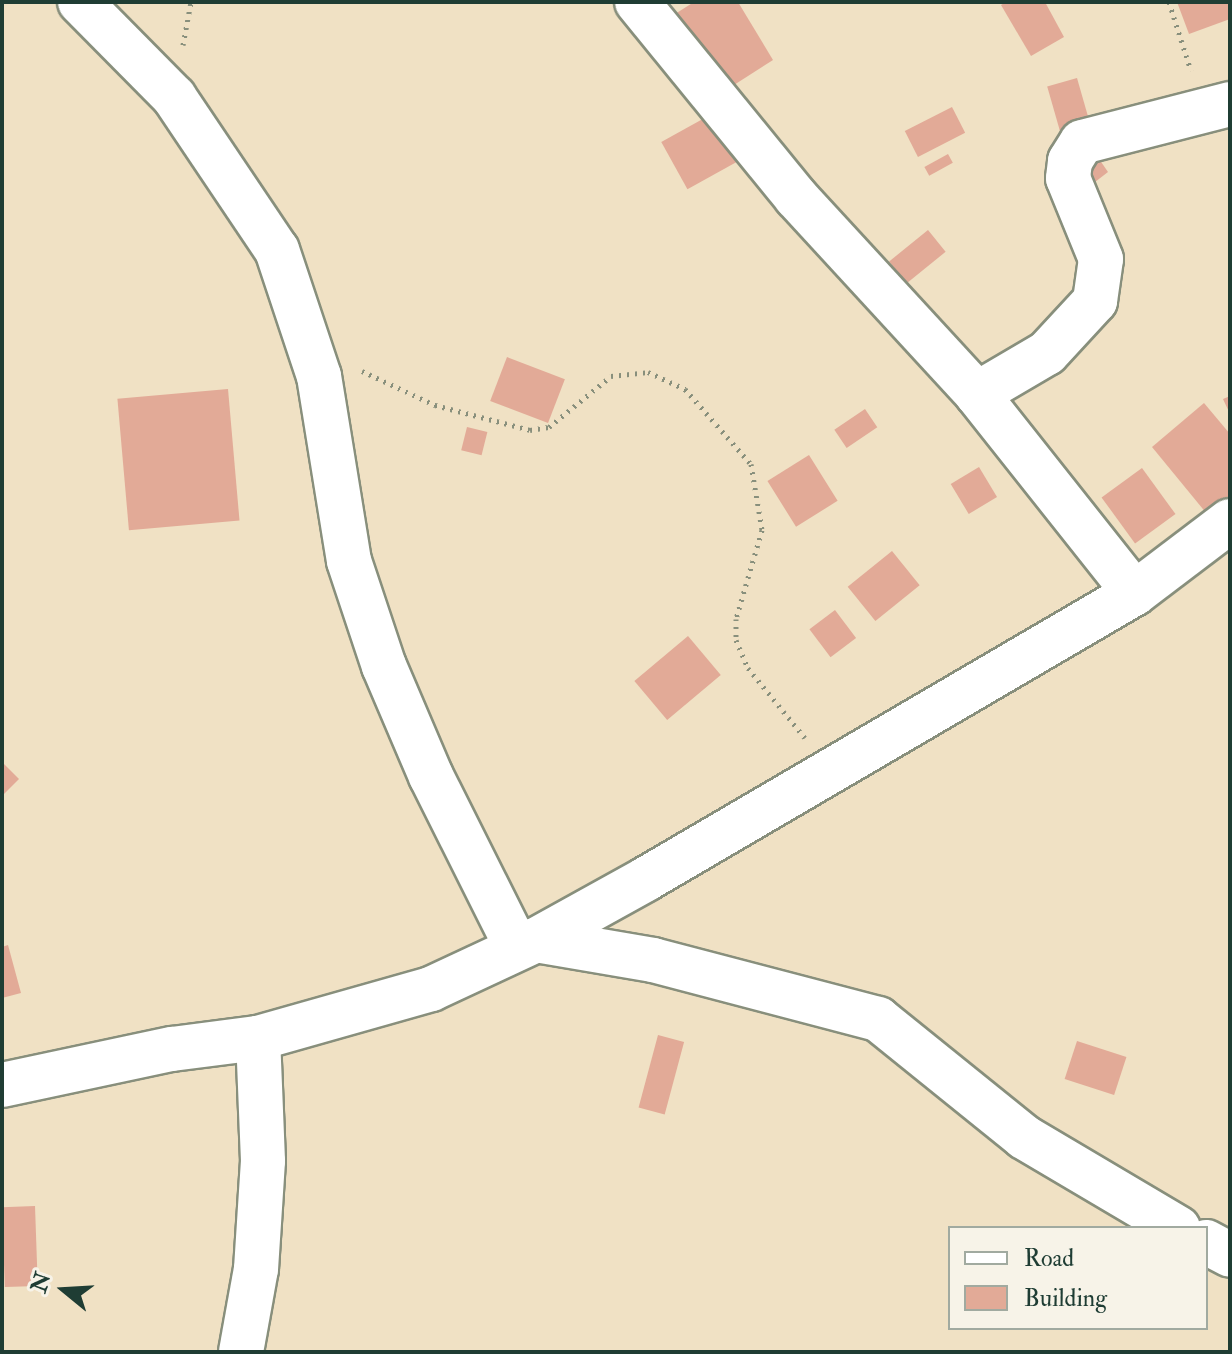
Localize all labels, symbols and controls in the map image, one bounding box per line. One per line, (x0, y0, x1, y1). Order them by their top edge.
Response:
legend (948, 1226, 1208, 1330)
text: Road (1024, 1243, 1074, 1274)
north arrow (24, 1250, 104, 1330)
text: N (25, 1269, 58, 1296)
text: Building (1024, 1283, 1107, 1314)

